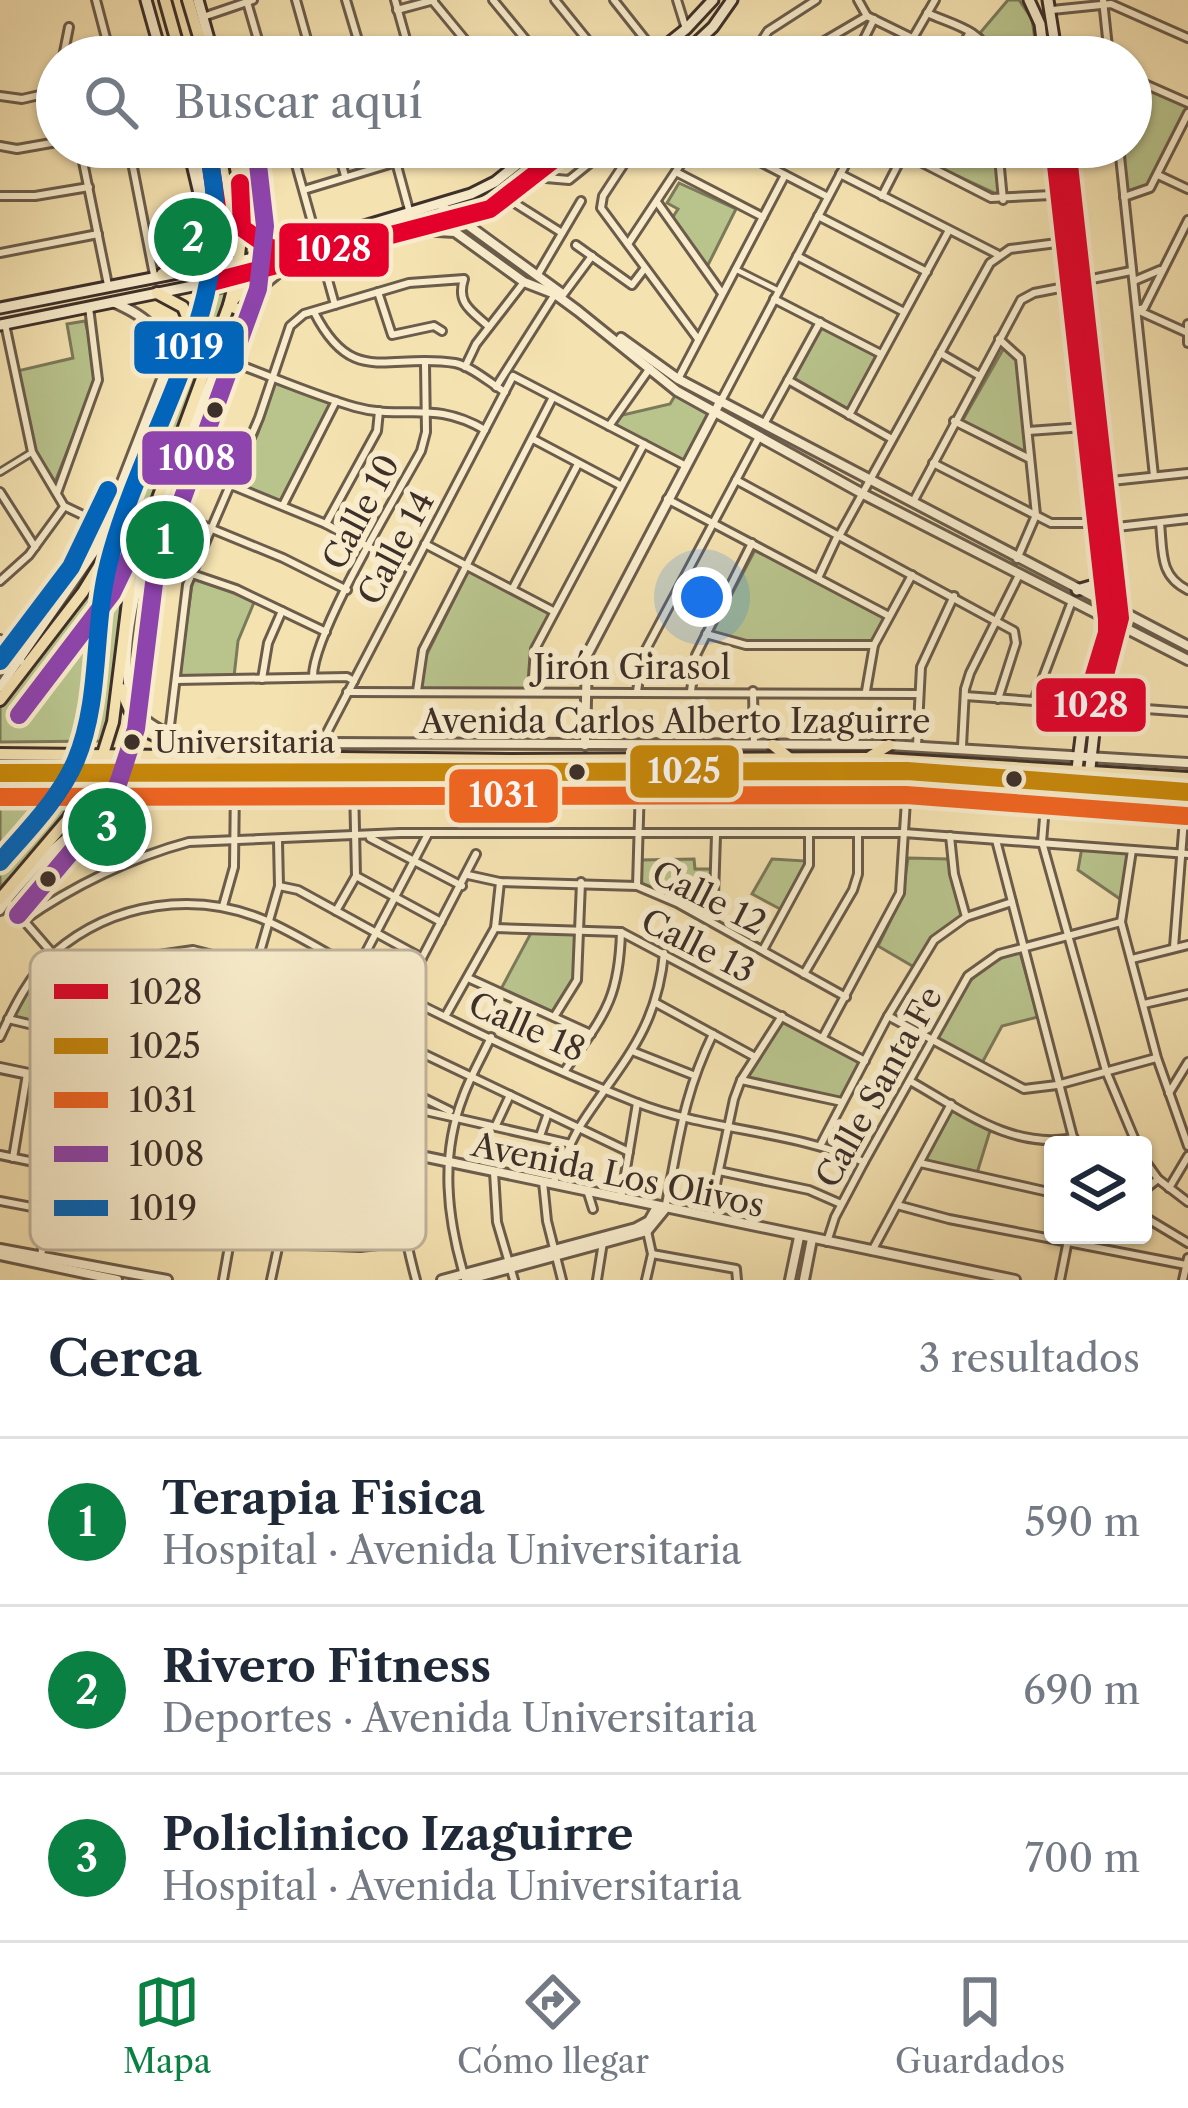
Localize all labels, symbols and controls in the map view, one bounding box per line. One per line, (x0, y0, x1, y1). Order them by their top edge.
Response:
search box (36, 36, 1152, 168)
icon: search (78, 69, 144, 135)
text: Buscar aquí (174, 74, 423, 130)
pin: 2 (154, 192, 232, 282)
line badge: 1028 (277, 221, 391, 279)
text: 1028 (296, 229, 372, 270)
line badge: 1019 (132, 319, 246, 376)
text: 1019 (154, 327, 224, 368)
unlabelled marker (204, 399, 226, 421)
line badge: 1008 (140, 429, 254, 487)
text: 1008 (159, 438, 235, 479)
street label: Calle 10 (314, 447, 408, 577)
street label: Calle 14 (349, 484, 443, 612)
pin: 1 (126, 495, 204, 585)
your location (672, 567, 732, 627)
street label: Jirón Girasol (528, 647, 731, 688)
line badge: 1028 (1034, 676, 1148, 734)
text: 1028 (1053, 685, 1129, 726)
street label: Avenida Carlos Alberto Izaguirre (419, 701, 930, 742)
place label: Universitaria (154, 724, 335, 761)
marker: Universitaria (121, 731, 143, 753)
line badge: 1025 (628, 743, 741, 800)
text: 1025 (647, 751, 721, 792)
unlabelled marker (566, 761, 588, 783)
line badge: 1031 (447, 767, 560, 825)
unlabelled marker (1003, 768, 1025, 790)
text: 1031 (468, 775, 538, 816)
pin: 3 (68, 782, 146, 872)
street label: Calle 12 (645, 852, 773, 944)
unlabelled marker (37, 868, 59, 890)
street label: Calle 13 (634, 900, 762, 992)
legend (30, 950, 426, 1250)
text: 1028 (129, 972, 202, 1013)
street label: Calle Santa Fe (807, 979, 951, 1195)
street label: Calle 18 (462, 983, 592, 1071)
text: 1025 (129, 1026, 201, 1067)
text: 1031 (129, 1080, 196, 1121)
street label: Avenida Los Olivos (467, 1124, 768, 1226)
text: 1008 (129, 1134, 204, 1175)
map controls (1044, 1136, 1152, 1244)
button: layers (1044, 1136, 1152, 1244)
text: 1019 (129, 1188, 197, 1229)
text: Cerca (48, 1327, 202, 1389)
text: 3 resultados (919, 1334, 1140, 1382)
text: Terapia Fisica (162, 1470, 485, 1526)
text: 1 (78, 1498, 96, 1546)
text: 590 m (1025, 1498, 1140, 1546)
text: Hospital · Avenida Universitaria (162, 1526, 742, 1574)
text: Rivero Fitness (162, 1638, 491, 1694)
text: 2 (75, 1666, 99, 1714)
text: 690 m (1023, 1666, 1140, 1714)
text: Deportes · Avenida Universitaria (162, 1694, 757, 1742)
text: Policlinico Izaguirre (162, 1806, 633, 1862)
text: 3 (76, 1834, 98, 1882)
text: 700 m (1025, 1834, 1140, 1882)
text: Hospital · Avenida Universitaria (162, 1862, 742, 1910)
tab: Mapa (123, 1969, 211, 2082)
tab: Cómo llegar (457, 1969, 649, 2082)
tab: Guardados (895, 1969, 1065, 2082)

